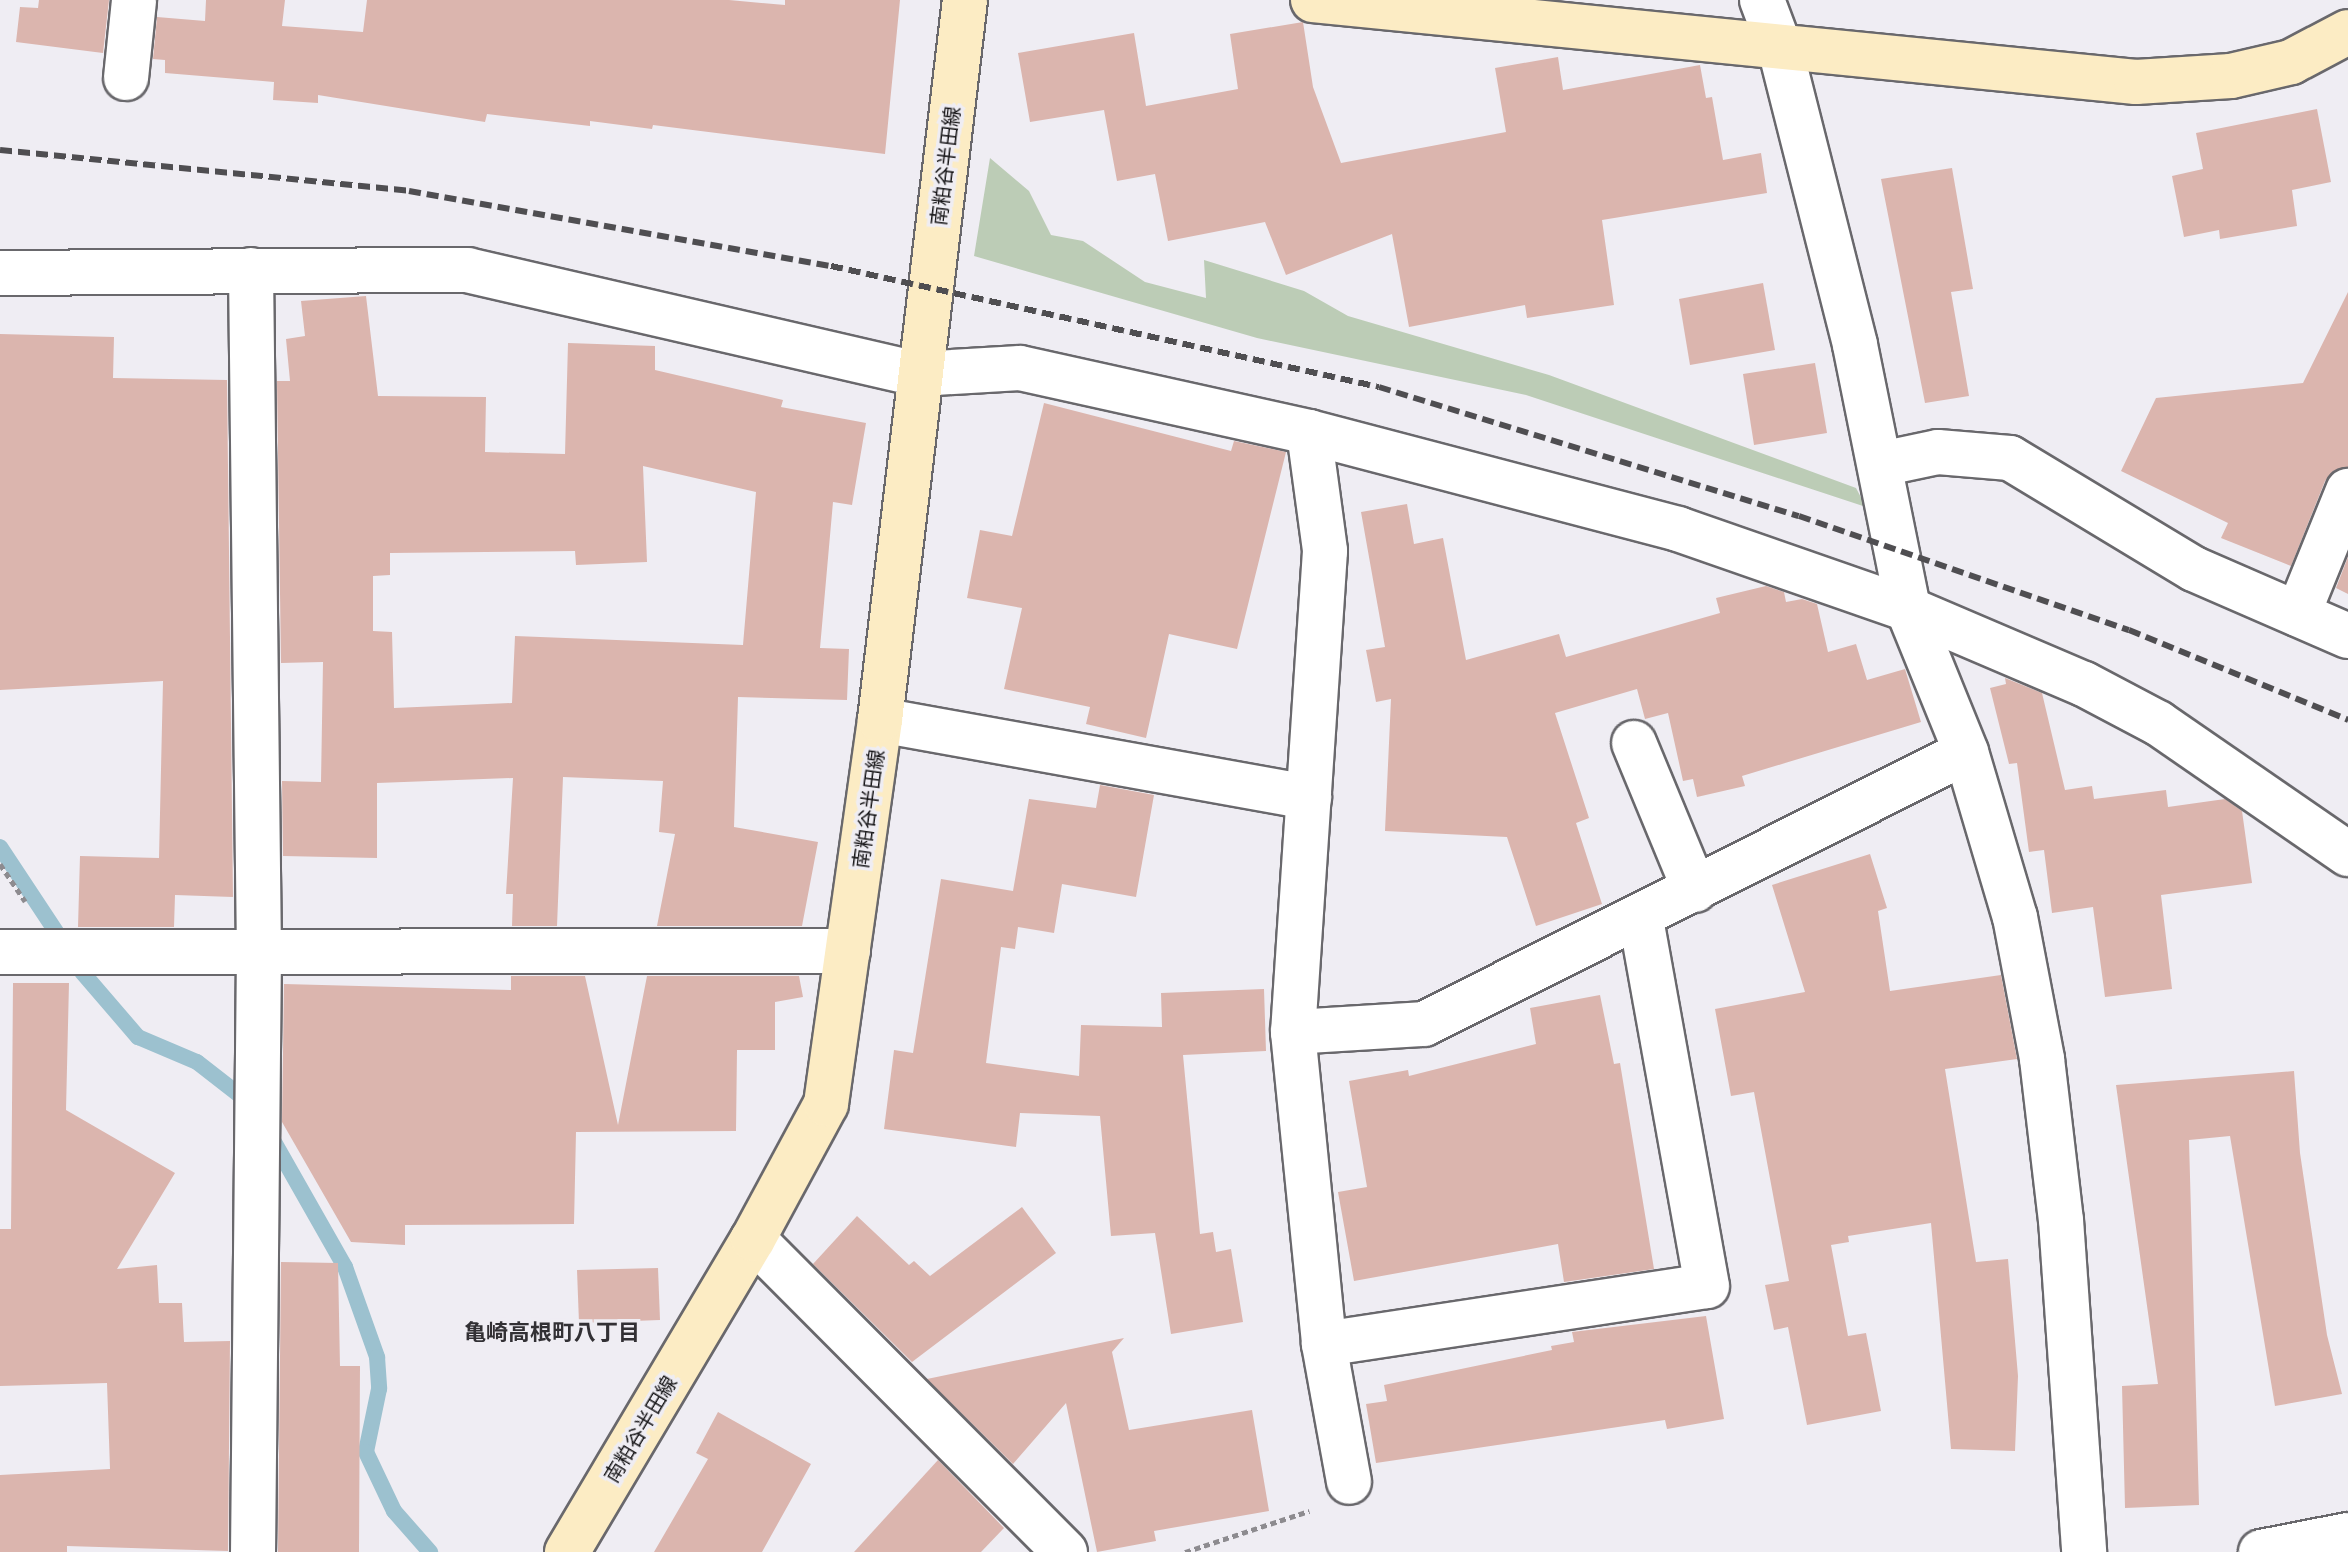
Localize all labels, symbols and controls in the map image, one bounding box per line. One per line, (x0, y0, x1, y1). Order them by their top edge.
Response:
street label: 南粕谷半田線 (926, 105, 964, 227)
street label: 南粕谷半田線 (848, 748, 888, 870)
district label: 亀崎高根町八丁目 (464, 1319, 640, 1345)
street label: 南粕谷半田線 (599, 1371, 681, 1487)

